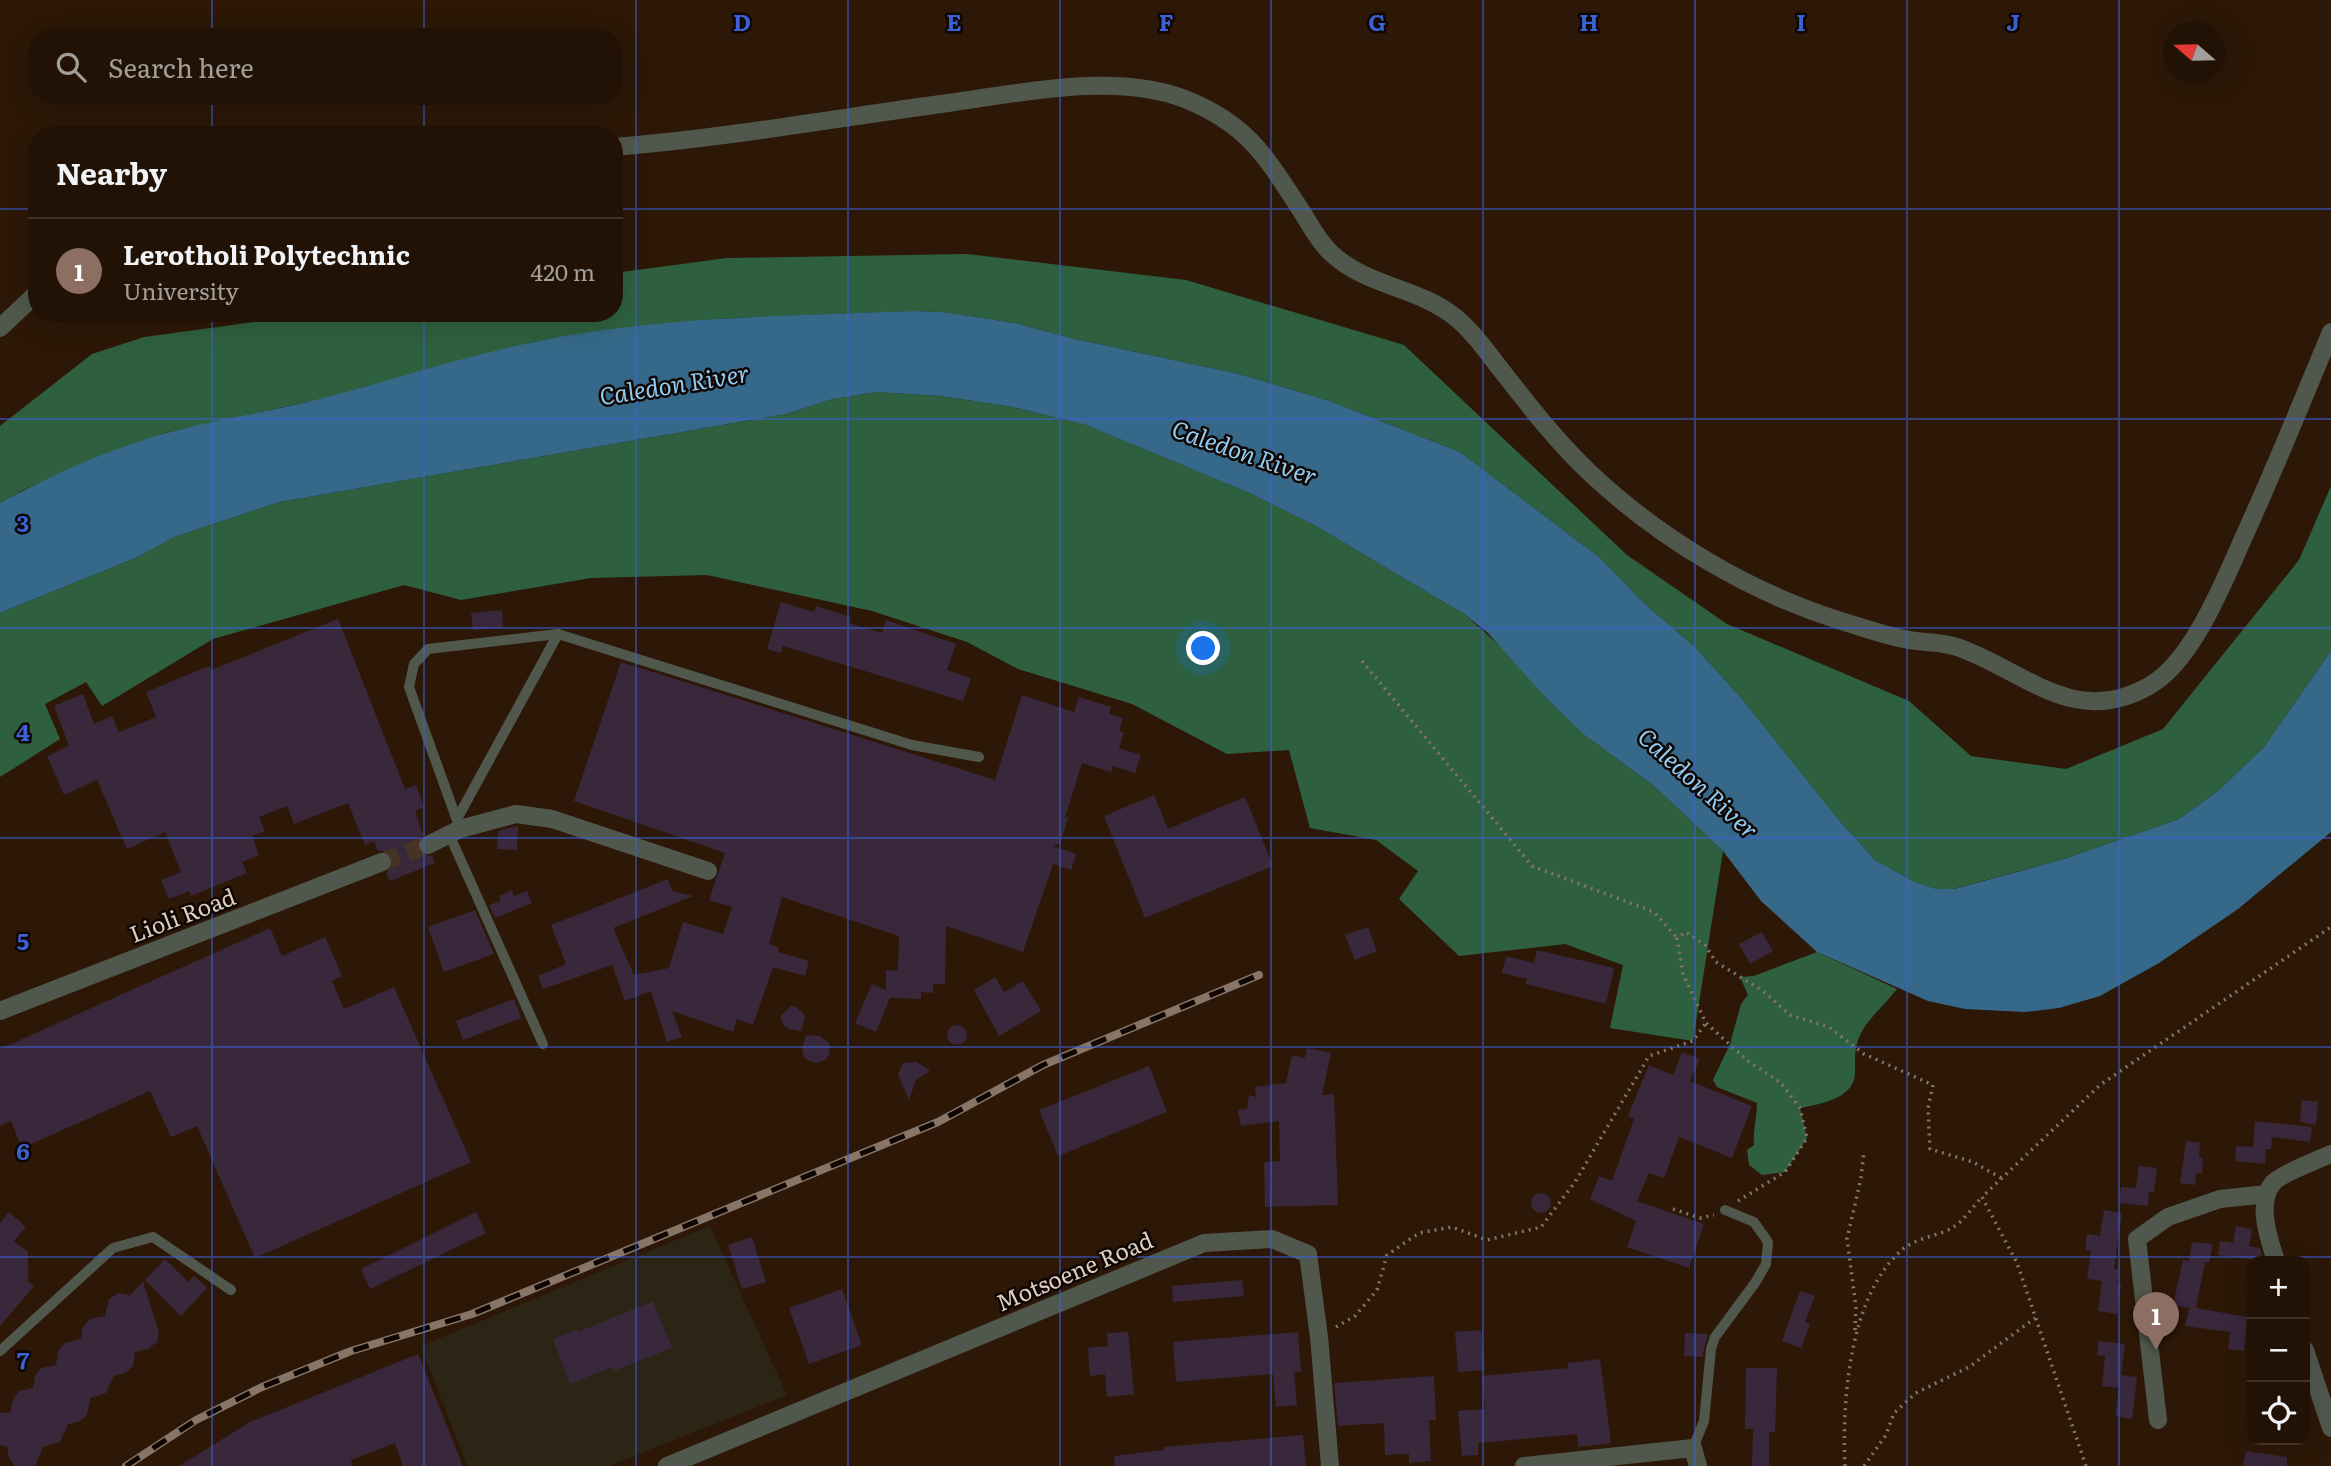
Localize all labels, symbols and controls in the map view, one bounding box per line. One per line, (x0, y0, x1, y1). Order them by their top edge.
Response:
text: D (733, 4, 751, 38)
text: E (946, 4, 962, 38)
text: F (1159, 4, 1174, 38)
text: G (1368, 4, 1386, 38)
text: H (1579, 4, 1599, 38)
text: I (1796, 4, 1806, 38)
text: J (2006, 4, 2020, 38)
north arrow (2163, 21, 2226, 84)
search box (28, 28, 623, 105)
text: Search here (108, 47, 254, 86)
icon: search (52, 48, 90, 86)
text: Nearby (56, 150, 167, 194)
text: Lerotholi Polytechnic (123, 234, 410, 273)
text: 1 (74, 254, 84, 288)
text: 420 m (530, 254, 595, 288)
text: University (123, 273, 239, 307)
water label: Caledon River (597, 354, 751, 412)
water label: Caledon River (1168, 410, 1322, 492)
text: 3 (17, 505, 29, 539)
your location (1186, 631, 1220, 665)
text: 4 (16, 714, 30, 748)
water label: Caledon River (1631, 718, 1767, 846)
street label: Lioli Road (124, 878, 240, 950)
text: 5 (17, 923, 29, 957)
text: 6 (16, 1133, 30, 1167)
street label: Motsoene Road (990, 1222, 1158, 1318)
map controls (2247, 1256, 2310, 1445)
button: + (2247, 1256, 2310, 1319)
pin: 1 (2133, 1292, 2179, 1350)
button: − (2247, 1319, 2310, 1382)
text: 7 (17, 1342, 30, 1376)
button: locate (2247, 1382, 2310, 1445)

